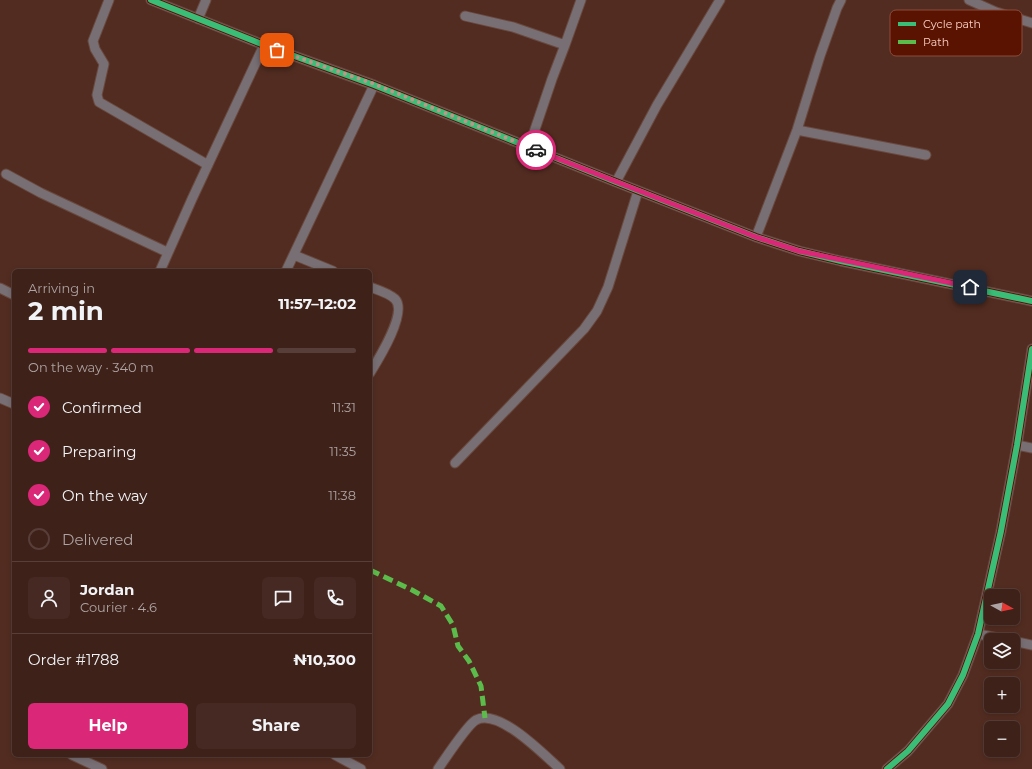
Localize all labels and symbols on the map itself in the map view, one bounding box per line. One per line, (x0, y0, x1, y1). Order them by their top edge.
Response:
legend (890, 10, 1022, 56)
text: Cycle path (923, 17, 981, 31)
pin (260, 33, 294, 67)
text: Path (923, 35, 949, 49)
courier (516, 130, 556, 170)
pin (953, 270, 987, 304)
north arrow (984, 589, 1020, 625)

